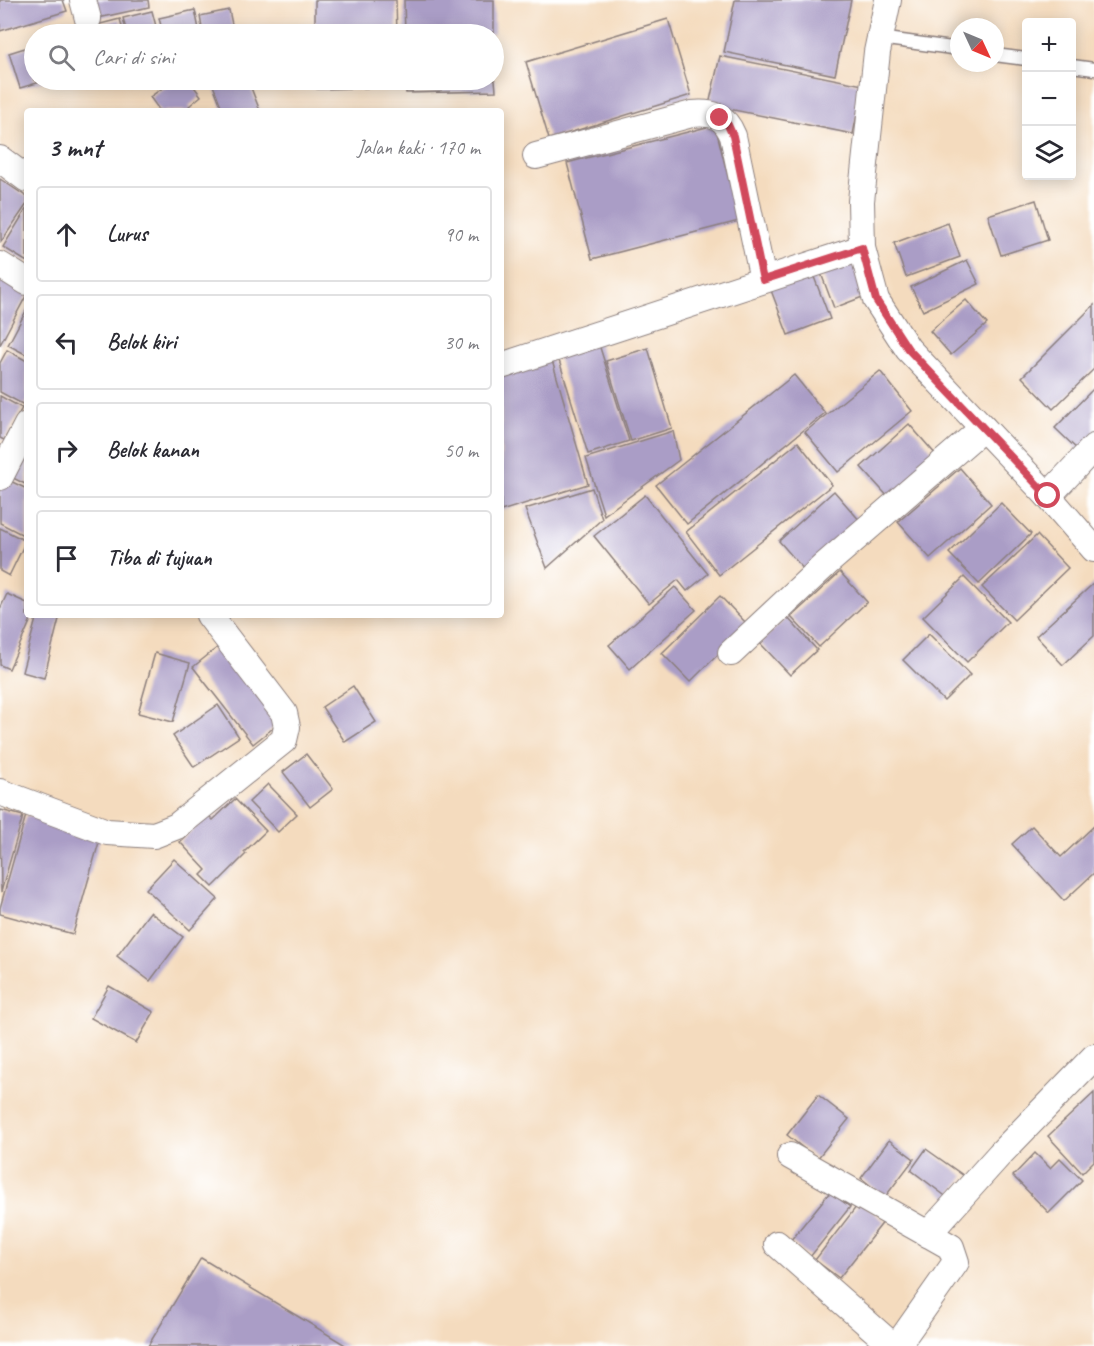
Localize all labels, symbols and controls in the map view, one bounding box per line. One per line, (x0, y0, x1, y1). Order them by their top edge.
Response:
north arrow (950, 18, 1004, 72)
map controls (1022, 18, 1076, 180)
button: + (1022, 18, 1076, 72)
search box (24, 24, 504, 90)
icon: search (45, 41, 78, 74)
text: Cari di sini (93, 43, 174, 71)
button: − (1022, 72, 1076, 126)
route end (706, 104, 732, 130)
button: layers (1022, 126, 1076, 180)
text: 3 mnt (48, 131, 101, 164)
text: Jalan kaki · 170 m (357, 135, 480, 160)
icon: ahead (50, 218, 83, 251)
text: Lurus (107, 220, 147, 248)
text: 90 m (444, 222, 478, 247)
icon: left (50, 326, 83, 359)
text: Belok kiri (107, 328, 176, 356)
text: 30 m (444, 330, 478, 355)
icon: right (50, 434, 83, 467)
text: Belok kanan (107, 436, 199, 464)
text: 50 m (444, 438, 478, 463)
route start (1034, 482, 1060, 508)
icon: arrive (50, 542, 83, 575)
text: Tiba di tujuan (107, 544, 212, 572)

